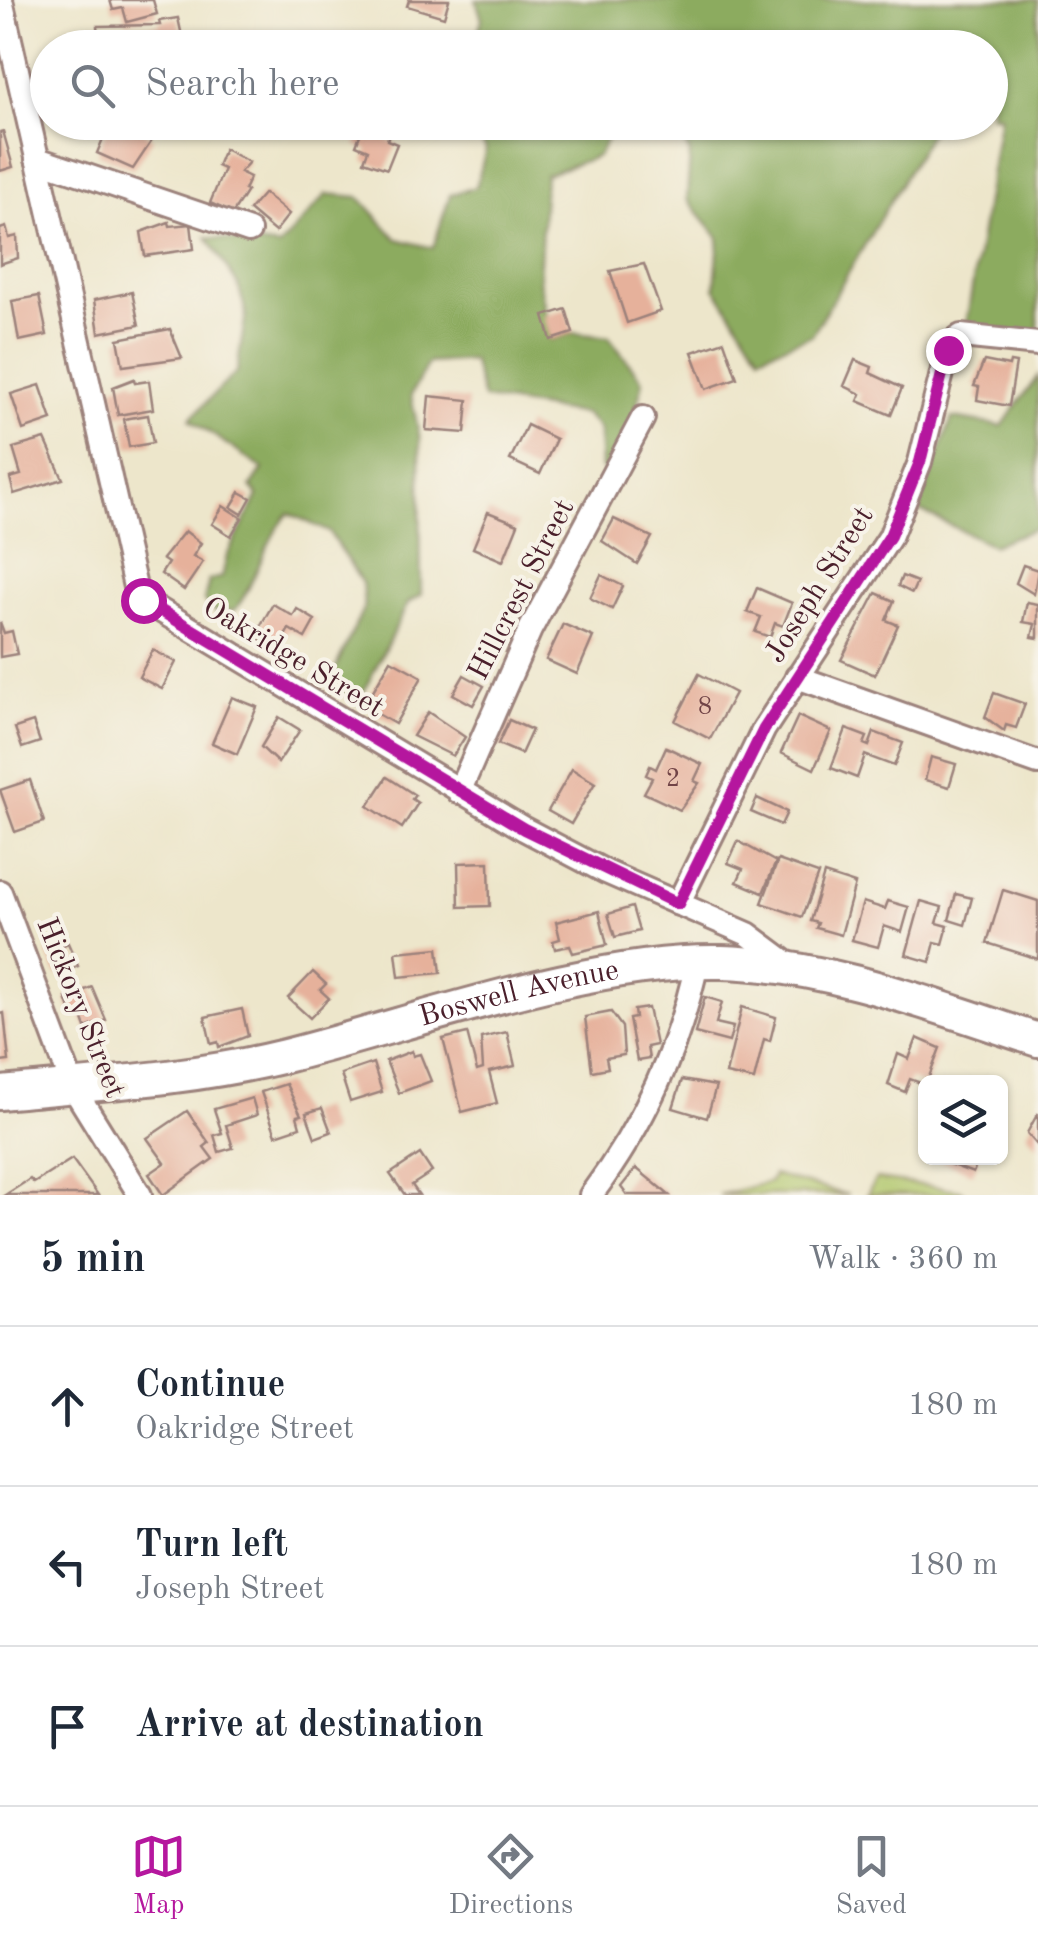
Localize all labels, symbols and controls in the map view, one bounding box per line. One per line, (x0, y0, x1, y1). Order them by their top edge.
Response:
search box (30, 30, 1008, 140)
icon: search (65, 58, 120, 113)
text: Search here (145, 66, 340, 104)
route end (926, 328, 972, 374)
street label: Hillcrest Street (464, 495, 580, 685)
street label: Joseph Street (760, 502, 880, 668)
route start (121, 578, 167, 624)
street label: Oakridge Street (197, 592, 389, 724)
house number: 8 (698, 695, 712, 720)
house number: 2 (666, 767, 680, 792)
street label: Hickory Street (30, 914, 130, 1102)
street label: Boswell Avenue (416, 956, 621, 1033)
map controls (918, 1075, 1008, 1165)
button: layers (918, 1075, 1008, 1165)
text: 5 min (40, 1239, 146, 1281)
text: Walk · 360 m (808, 1244, 998, 1276)
text: Continue (135, 1367, 285, 1405)
icon: ahead (40, 1379, 95, 1434)
text: 180 m (908, 1390, 998, 1422)
text: Oakridge Street (135, 1414, 354, 1446)
text: Turn left (135, 1527, 288, 1565)
icon: left (40, 1539, 95, 1594)
text: 180 m (908, 1550, 998, 1582)
text: Joseph Street (135, 1574, 325, 1606)
icon: arrive (40, 1699, 95, 1754)
text: Arrive at destination (135, 1707, 484, 1745)
tab: Map (131, 1829, 186, 1924)
tab: Directions (449, 1829, 573, 1924)
tab: Saved (835, 1829, 907, 1924)

